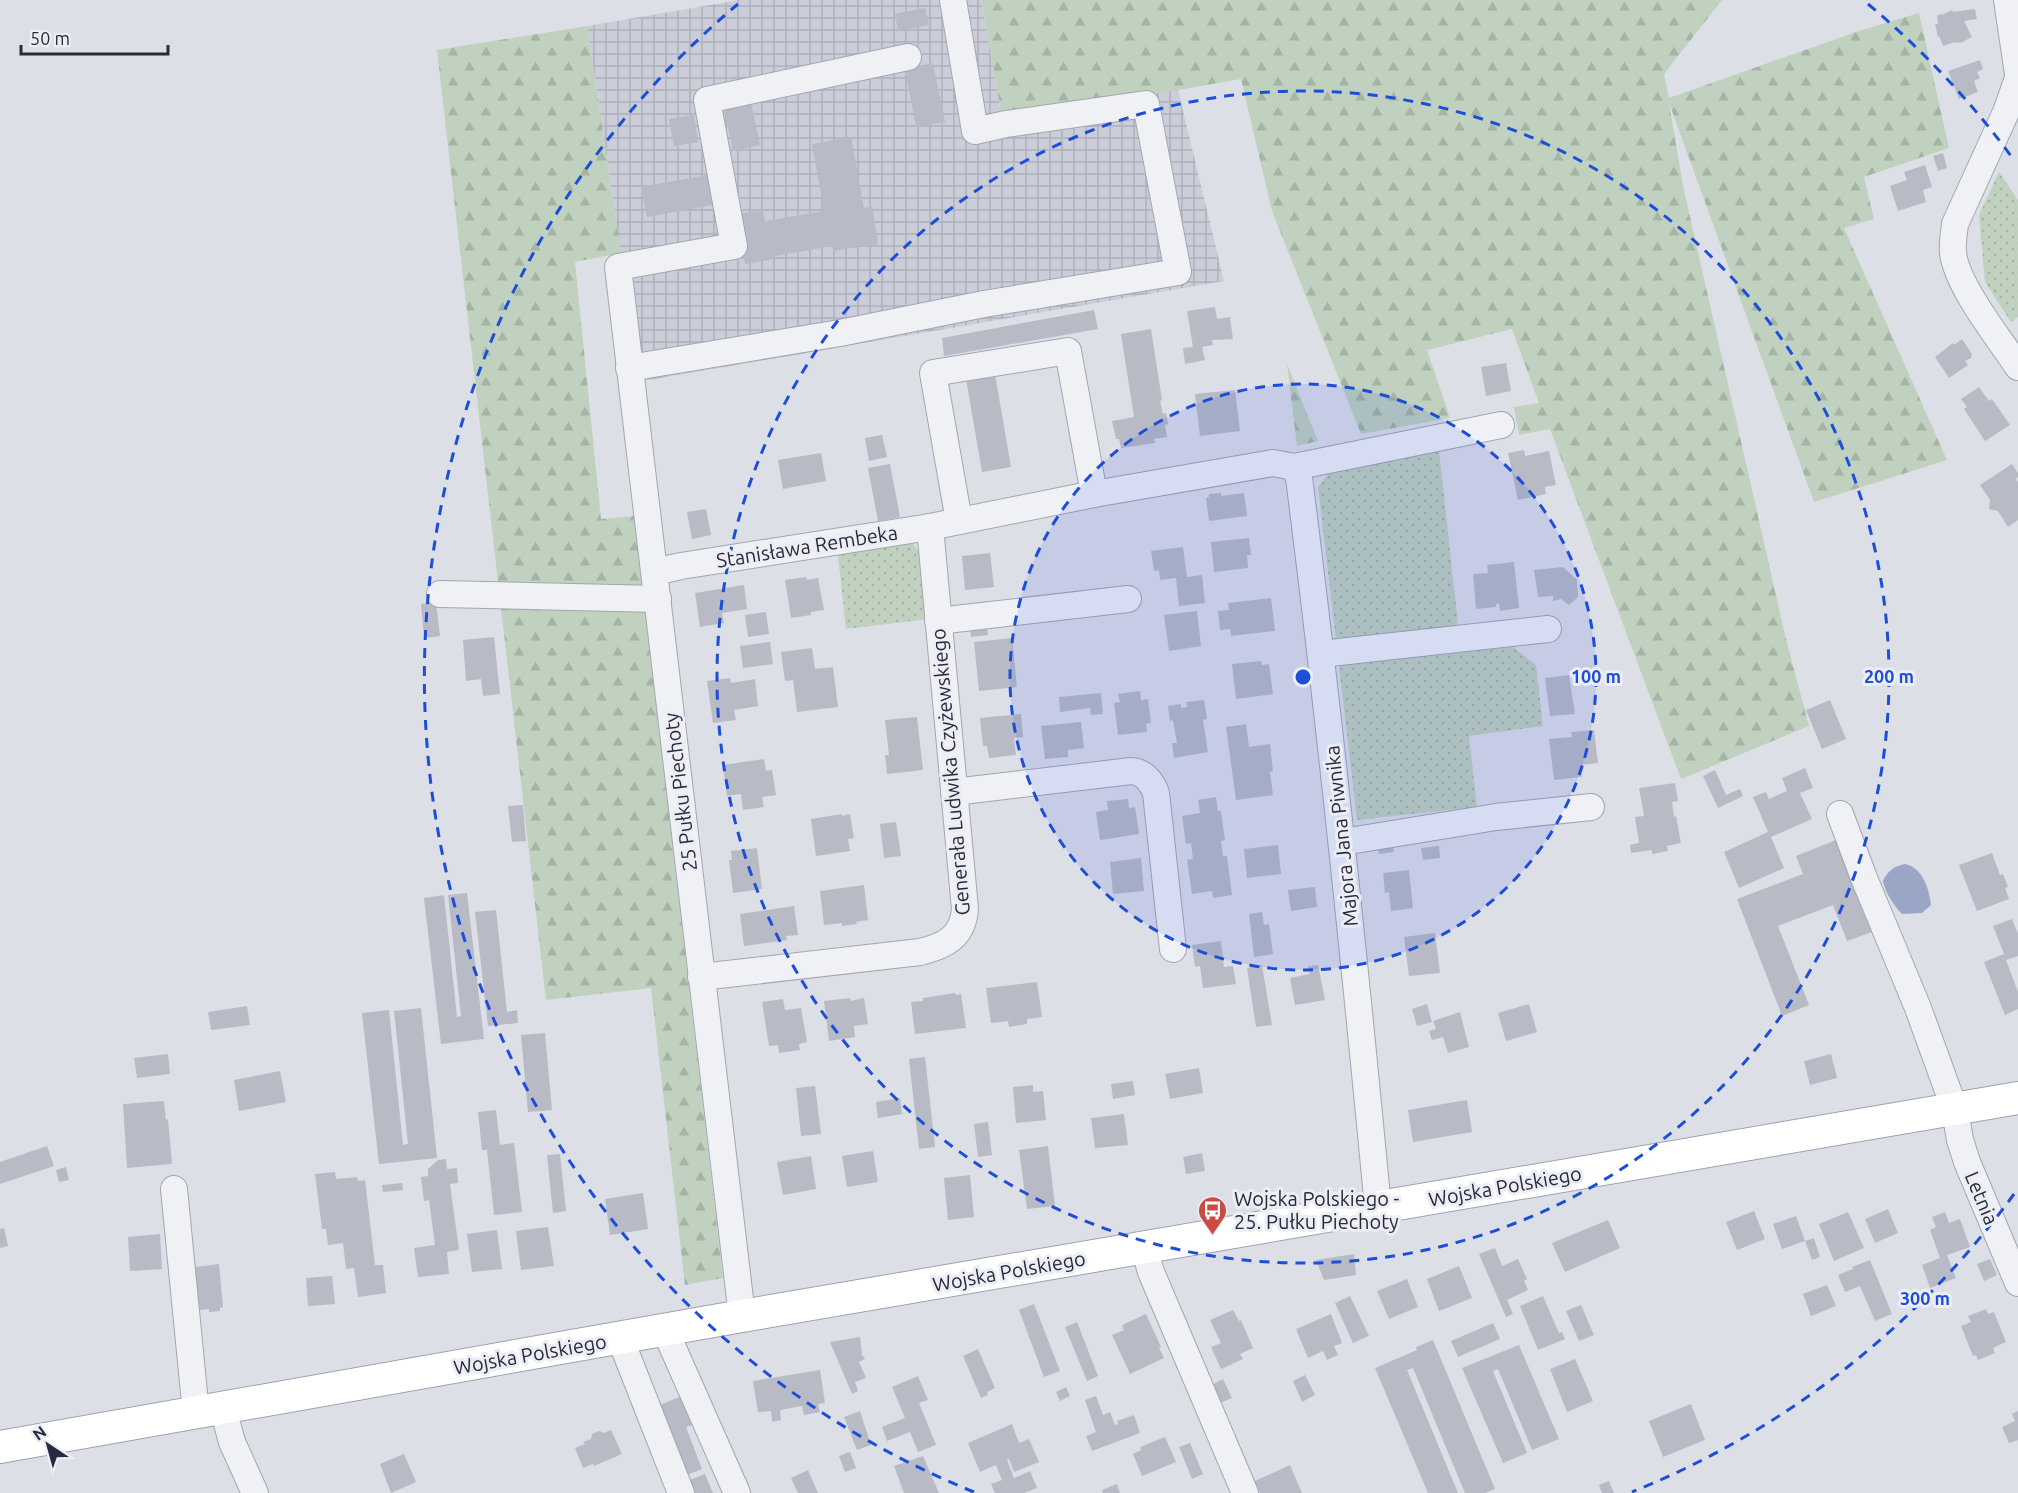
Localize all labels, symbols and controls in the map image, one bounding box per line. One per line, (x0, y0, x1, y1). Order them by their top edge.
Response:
scale bar (21, 18, 168, 56)
text: 50 m (30, 28, 70, 48)
street label: Stanisława Rembeka (715, 520, 899, 572)
street label: Generała Ludwika Czyżewskiego (926, 627, 974, 917)
text: 100 m (1571, 666, 1621, 686)
text: 200 m (1864, 666, 1914, 686)
centre of rings (1293, 667, 1313, 687)
street label: 25 Pułku Piechoty (659, 711, 701, 873)
street label: Majora Jana Piwnika (1320, 744, 1362, 928)
street label: Wojska Polskiego (1427, 1161, 1583, 1211)
street label: Letnia (1961, 1168, 2003, 1228)
place label: Wojska Polskiego - 25. Pułku Piechoty (1234, 1187, 1400, 1233)
bus stop icon: Wojska Polskiego - 25. Pułku Piechoty (1197, 1194, 1229, 1236)
street label: Wojska Polskiego (931, 1246, 1087, 1296)
text: 300 m (1900, 1288, 1950, 1308)
street label: Wojska Polskiego (452, 1329, 608, 1379)
north arrow (18, 1415, 78, 1475)
text: N (29, 1422, 49, 1444)

